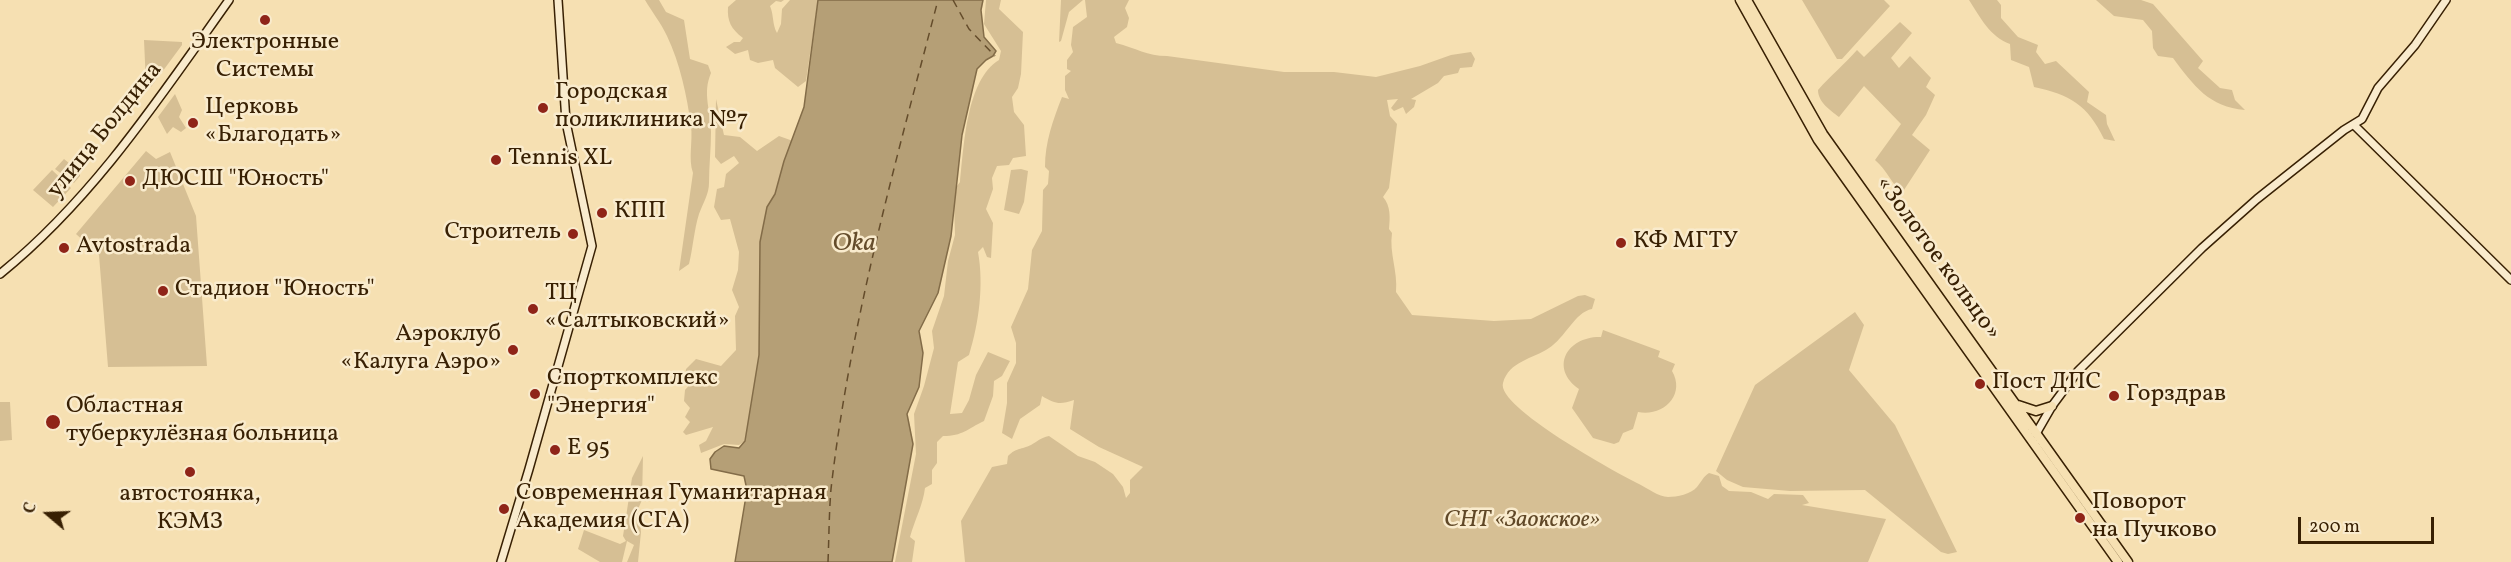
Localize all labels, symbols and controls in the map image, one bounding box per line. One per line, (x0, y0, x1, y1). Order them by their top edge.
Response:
marker: Электронные Системы (258, 13, 272, 27)
place label: Электронные Системы (191, 30, 339, 86)
street label: улица Болдина (42, 57, 170, 205)
place label: Городская поликлиника №7 (555, 80, 748, 136)
place label: Церковь «Благодать» (205, 95, 341, 151)
marker: Городская поликлиника №7 (536, 101, 550, 115)
marker: Церковь «Благодать» (186, 116, 200, 130)
place label: Tennis XL (508, 146, 612, 174)
marker: Tennis XL (489, 153, 503, 167)
place label: ДЮСШ "Юность" (142, 167, 329, 195)
street label: «Золотое кольцо» (1868, 171, 2006, 347)
marker: ДЮСШ "Юность" (123, 174, 137, 188)
place label: КПП (614, 199, 666, 227)
marker: КПП (595, 206, 609, 220)
place label: Строитель (445, 220, 561, 248)
marker: Строитель (566, 227, 580, 241)
water label: Oka (832, 229, 876, 261)
place label: КФ МГТУ (1633, 229, 1738, 257)
place label: Avtostrada (76, 234, 191, 262)
marker: КФ МГТУ (1614, 236, 1628, 250)
marker: Avtostrada (57, 241, 71, 255)
place label: Стадион "Юность" (175, 277, 375, 305)
place label: ТЦ «Салтыковский» (545, 281, 729, 337)
marker: Стадион "Юность" (156, 284, 170, 298)
marker: ТЦ «Салтыковский» (526, 302, 540, 316)
place label: Аэроклуб «Калуга Аэро» (341, 322, 501, 378)
marker: Аэроклуб «Калуга Аэро» (506, 343, 520, 357)
place label: Спорткомплекс "Энергия" (547, 366, 718, 422)
place label: Пост ДПС (1992, 370, 2101, 398)
marker: Пост ДПС (1973, 377, 1987, 391)
place label: Горздрав (2126, 382, 2226, 410)
marker: Спорткомплекс "Энергия" (528, 387, 542, 401)
marker: Горздрав (2107, 389, 2121, 403)
place label: Областная туберкулёзная больница (66, 394, 339, 450)
marker: Областная туберкулёзная больница (44, 413, 62, 431)
place label: Е 95 (567, 436, 610, 464)
marker: Е 95 (548, 443, 562, 457)
marker: автостоянка, КЭМЗ (183, 465, 197, 479)
place label: Современная Гуманитарная Академия (СГА) (516, 481, 826, 537)
place label: автостоянка, КЭМЗ (119, 482, 261, 538)
north arrow (18, 484, 78, 544)
place label: Поворот на Пучково (2092, 490, 2217, 546)
text: С (19, 500, 43, 517)
marker: Современная Гуманитарная Академия (СГА) (497, 502, 511, 516)
scale bar (2301, 505, 2438, 543)
park label: СНТ «Заокское» (1444, 508, 1600, 536)
marker: Поворот на Пучково (2073, 511, 2087, 525)
text: 200 m (2309, 515, 2360, 540)

